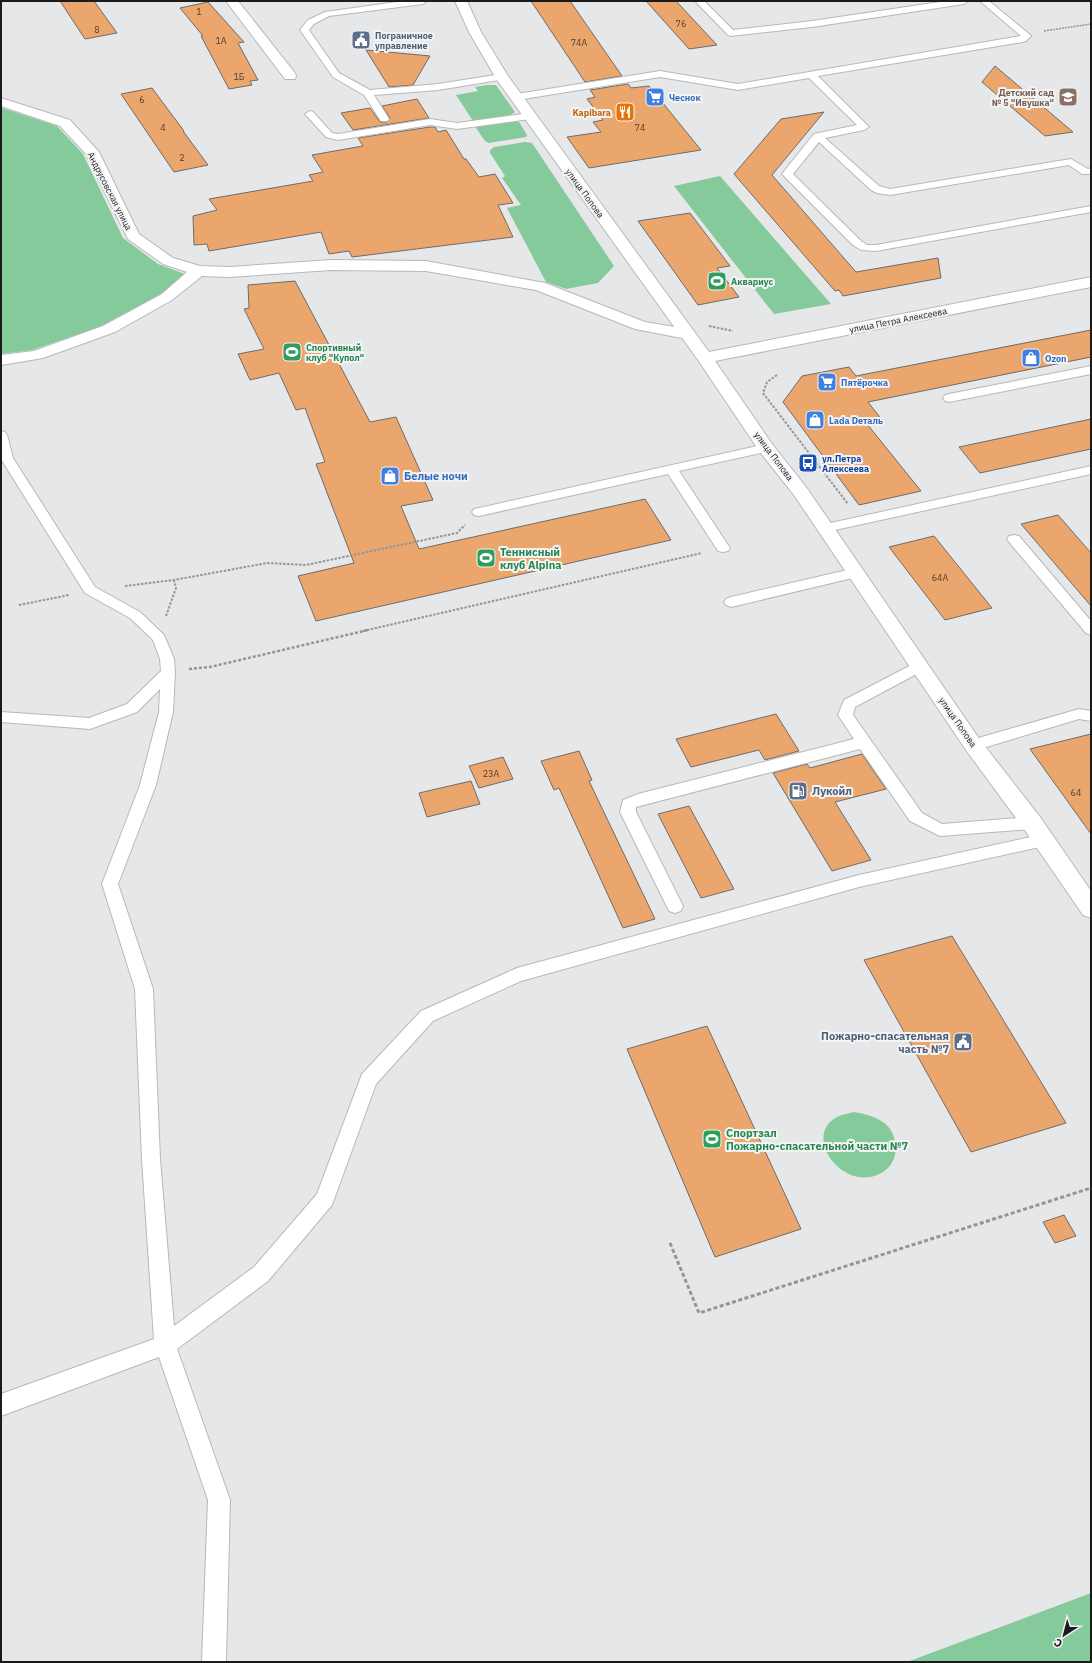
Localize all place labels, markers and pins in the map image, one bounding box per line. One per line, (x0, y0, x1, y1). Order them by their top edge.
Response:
public building icon: Пограничное управление (350, 29, 372, 51)
place label: Пограничное управление (375, 30, 433, 51)
supermarket icon: Чеснок (644, 86, 666, 108)
school or university icon: Детский сад № 5 "Ивушка" (1057, 86, 1079, 108)
place label: Детский сад № 5 "Ивушка" (992, 87, 1054, 108)
place label: Чеснок (669, 92, 701, 103)
restaurant icon: Kapibara (614, 101, 636, 123)
place label: Kapibara (572, 107, 611, 118)
sports icon: Аквариус (706, 270, 728, 292)
place label: Аквариус (731, 276, 774, 287)
sports icon: Спортивный клуб "Купол" (281, 341, 303, 363)
place label: Спортивный клуб "Купол" (306, 342, 364, 363)
shop icon: Ozon (1020, 347, 1042, 369)
place label: Ozon (1045, 353, 1066, 364)
supermarket icon: Пятёрочка (816, 371, 838, 393)
place label: Пятёрочка (841, 377, 888, 388)
shop icon: Lada Dеталь (804, 409, 826, 431)
place label: Lada Dеталь (829, 415, 883, 426)
bus stop icon: ул.Петра Алексеева (797, 452, 819, 474)
place label: ул.Петра Алексеева (822, 453, 869, 474)
shop icon: Белые ночи (379, 465, 401, 487)
place label: Белые ночи (404, 469, 468, 483)
place label: Теннисный клуб Alpina (500, 545, 561, 572)
sports icon: Теннисный клуб Alpina (475, 547, 497, 569)
fuel station icon: Лукойл (787, 780, 809, 802)
place label: Лукойл (812, 784, 852, 798)
place label: Пожарно-спасательная часть №7 (821, 1029, 949, 1056)
public building icon: Пожарно-спасательная часть №7 (952, 1031, 974, 1053)
place label: Спортзал Пожарно-спасательной части №7 (726, 1126, 908, 1153)
sports icon: Спортзал Пожарно-спасательной части №7 (701, 1128, 723, 1150)

